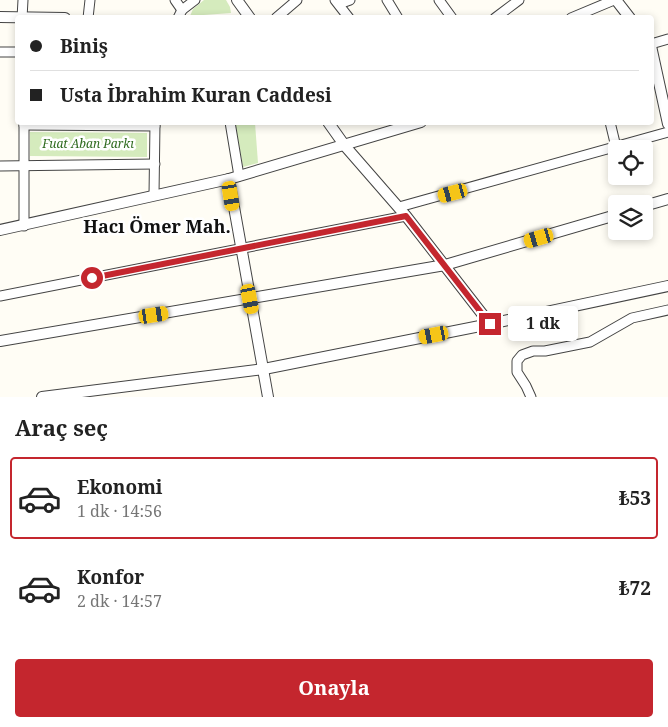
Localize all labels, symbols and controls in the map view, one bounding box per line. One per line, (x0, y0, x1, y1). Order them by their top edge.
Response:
text: Biniş (60, 33, 108, 59)
text: Usta İbrahim Kuran Caddesi (60, 82, 332, 108)
park label: Fuat Aban Parkı (41, 135, 134, 152)
map controls (608, 140, 653, 240)
button: locate (608, 140, 653, 185)
car (221, 180, 240, 212)
car (436, 182, 469, 204)
button: layers (608, 195, 653, 240)
district label: Hacı Ömer Mah. (83, 214, 231, 238)
car (522, 227, 555, 249)
route start (81, 267, 103, 289)
car (239, 283, 260, 315)
car (138, 305, 169, 325)
callout: 1 dk (508, 306, 578, 342)
text: 1 dk (526, 312, 560, 334)
route end (479, 313, 501, 335)
car (417, 325, 450, 345)
text: Araç seç (15, 412, 108, 442)
text: Ekonomi (77, 474, 163, 500)
icon: car (17, 476, 62, 521)
text: ₺53 (619, 485, 651, 511)
text: 1 dk · 14:56 (77, 500, 162, 522)
text: Konfor (77, 564, 144, 590)
icon: car (17, 566, 62, 611)
text: ₺72 (619, 575, 651, 601)
text: 2 dk · 14:57 (77, 590, 162, 612)
button: Onayla (15, 659, 653, 717)

